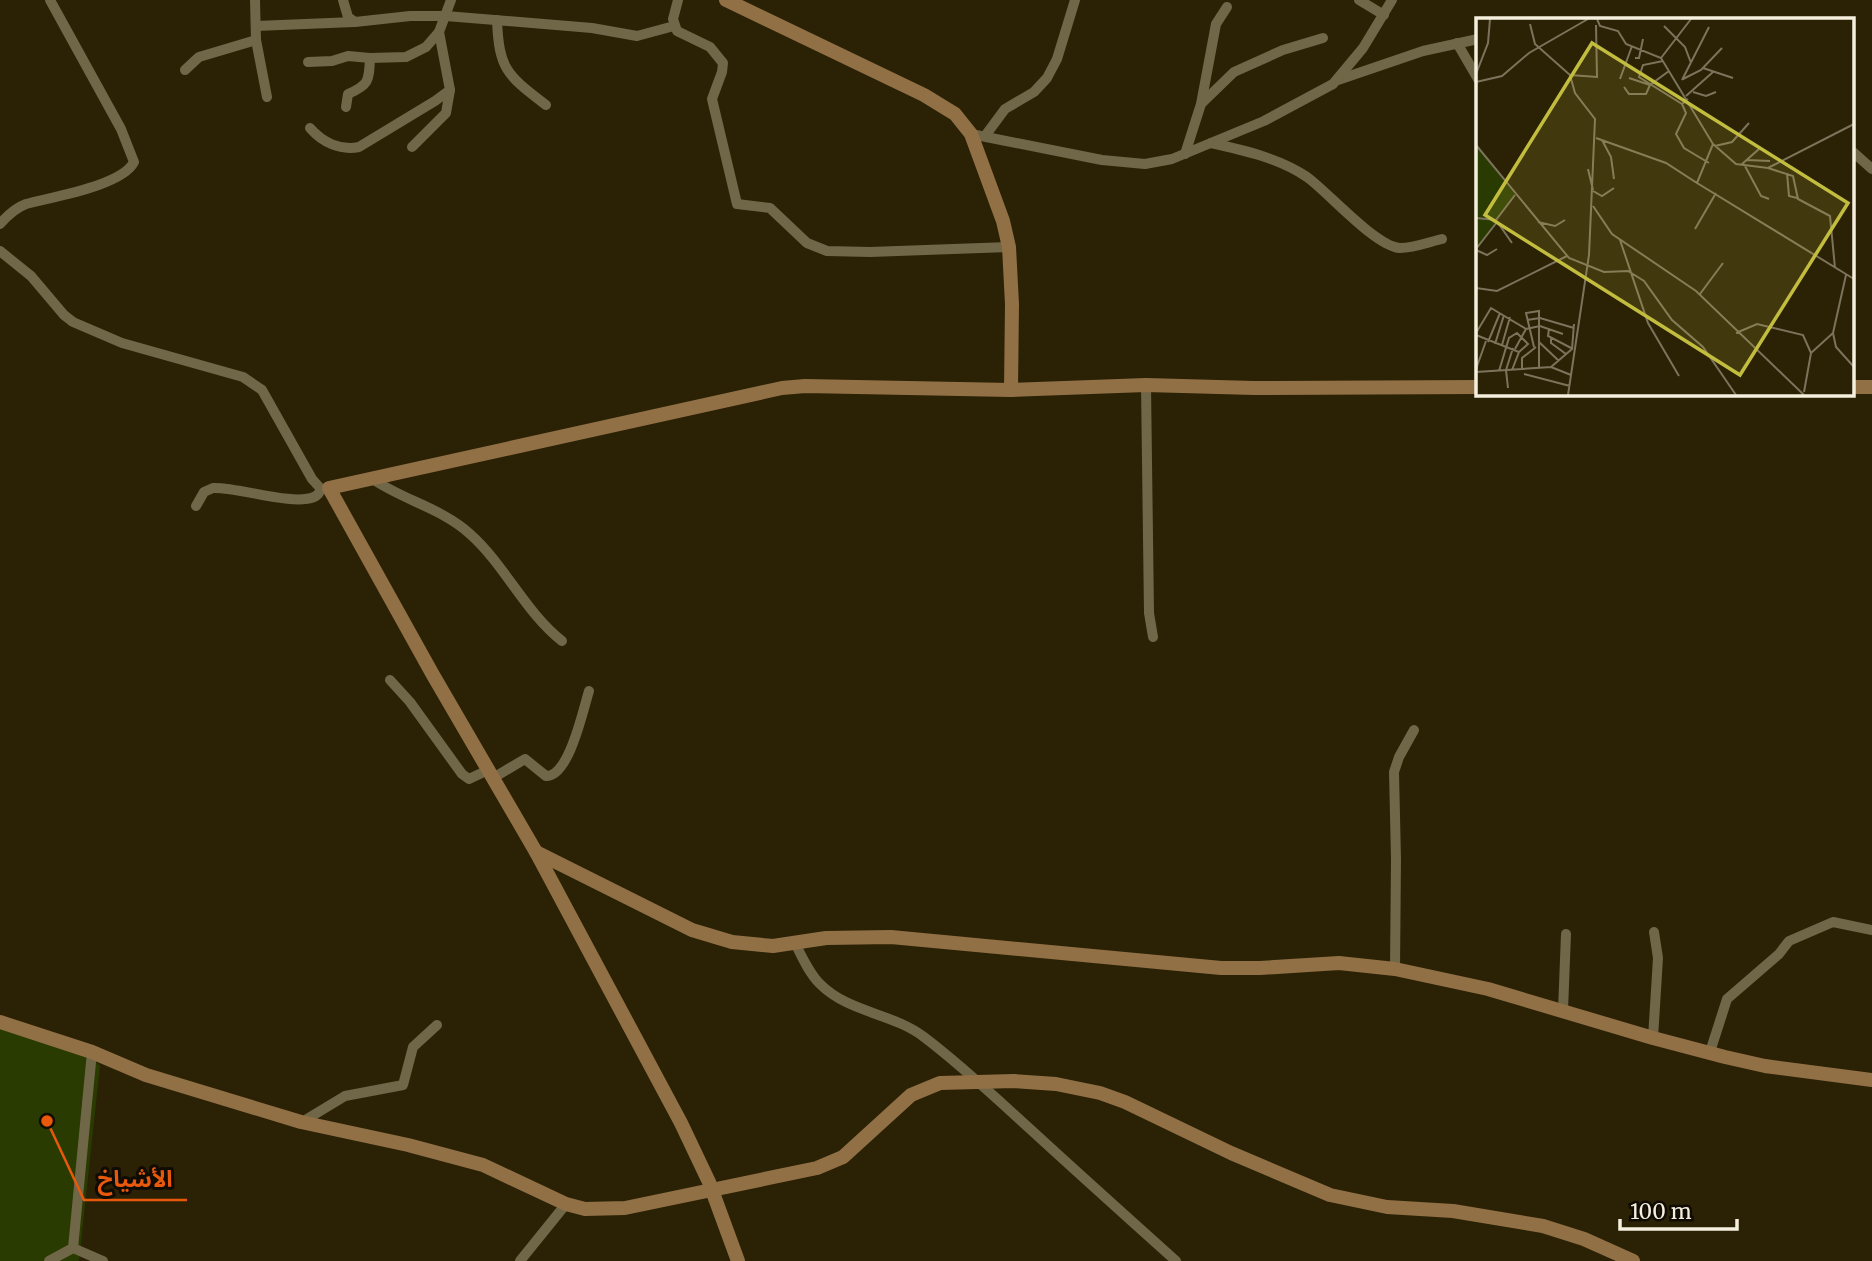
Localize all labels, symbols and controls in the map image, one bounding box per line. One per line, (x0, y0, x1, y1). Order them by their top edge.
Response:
inset map (1476, 18, 1854, 396)
callout: الأشياخ (84, 1156, 187, 1200)
text: الأشياخ (97, 1164, 173, 1196)
scale bar (1620, 1188, 1737, 1232)
text: 100 m (1630, 1198, 1692, 1225)

